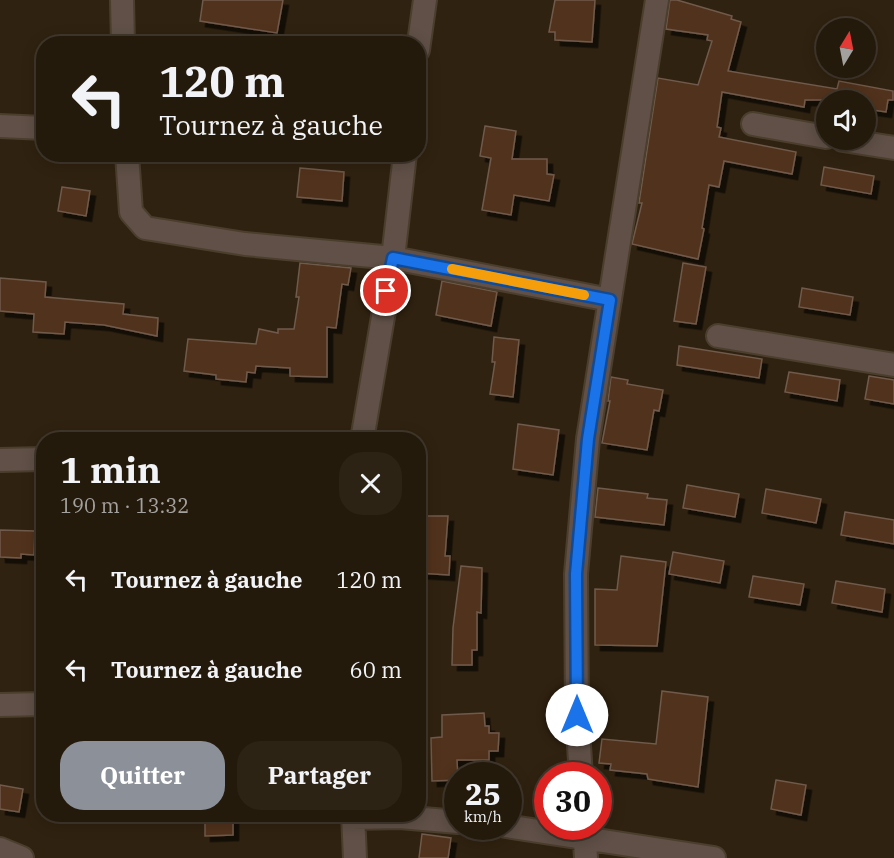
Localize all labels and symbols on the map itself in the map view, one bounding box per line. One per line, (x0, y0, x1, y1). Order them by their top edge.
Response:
north arrow (816, 18, 876, 78)
pin (360, 265, 411, 316)
position arrow (545, 683, 609, 747)
speed limit sign: 30 (534, 762, 612, 840)

